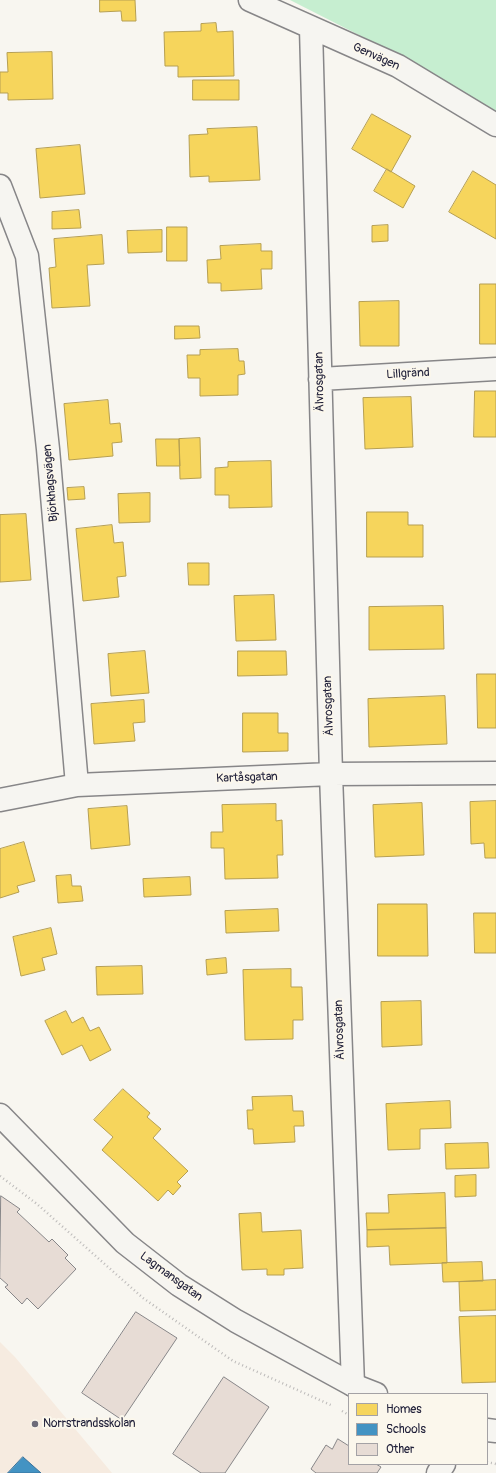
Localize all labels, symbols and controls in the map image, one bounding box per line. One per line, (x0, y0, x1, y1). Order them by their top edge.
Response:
street label: Genvägen (350, 40, 402, 74)
street label: Älvrosgatan (312, 352, 328, 412)
street label: Lillgränd (386, 366, 430, 382)
street label: Björkhagsvägen (40, 444, 62, 522)
street label: Älvrosgatan (321, 676, 337, 736)
street label: Kartåsgatan (216, 770, 278, 786)
street label: Älvrosgatan (332, 1000, 348, 1060)
street label: Lagmansgatan (137, 1249, 205, 1305)
legend (348, 1393, 488, 1465)
text: Homes (386, 1402, 422, 1417)
place label: Norrstrandsskolan (43, 1417, 136, 1431)
marker: Norrstrandsskolan (30, 1419, 40, 1429)
text: Schools (386, 1422, 426, 1437)
text: Other (386, 1442, 414, 1457)

